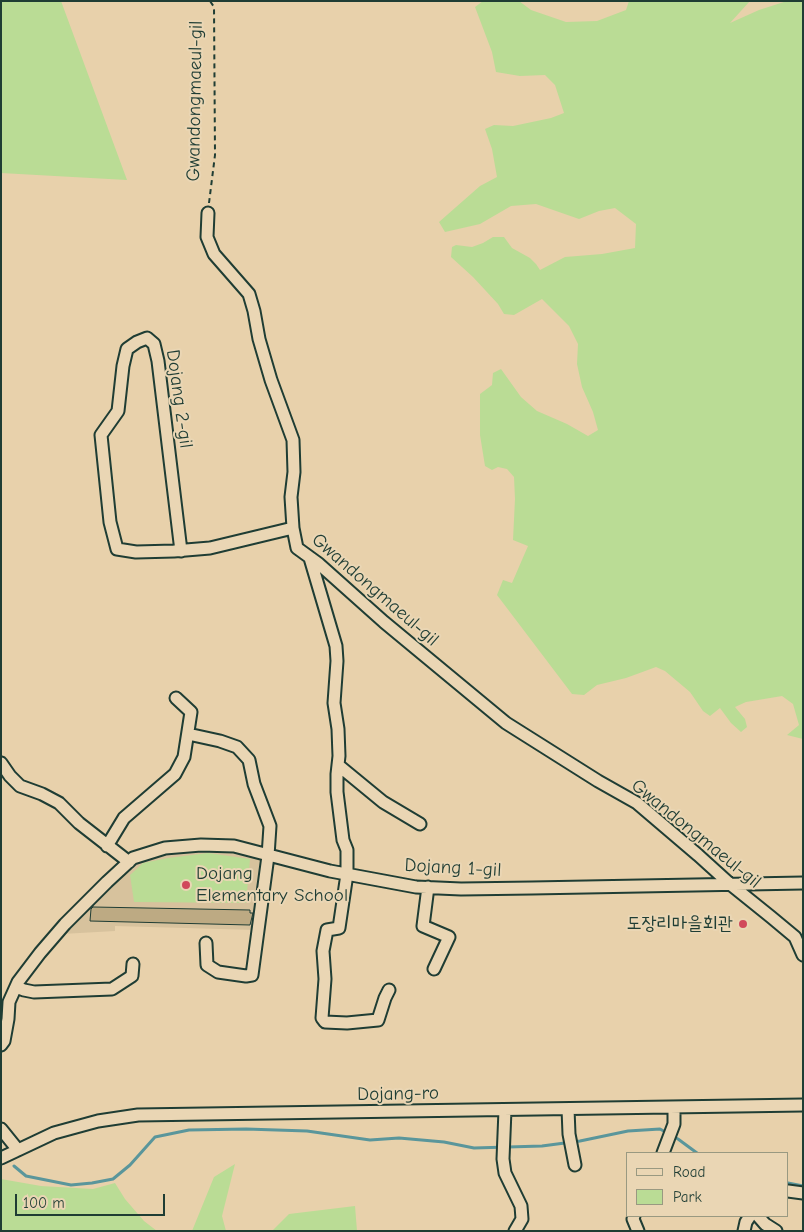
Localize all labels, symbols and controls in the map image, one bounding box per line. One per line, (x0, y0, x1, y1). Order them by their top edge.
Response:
street label: Gwandongmaeul-gil (182, 20, 208, 182)
street label: Dojang 2-gil (161, 348, 197, 450)
street label: Gwandongmaeul-gil (307, 529, 443, 651)
street label: Gwandongmaeul-gil (626, 775, 766, 893)
street label: Dojang 1-gil (404, 854, 502, 882)
place label: Dojang Elementary School (196, 863, 348, 907)
marker: Dojang Elementary School (180, 879, 192, 891)
place label: 도장리마을회관 (626, 913, 733, 935)
marker: 도장리마을회관 (737, 918, 749, 930)
street label: Dojang-ro (357, 1082, 439, 1106)
legend (626, 1152, 789, 1217)
text: Road (673, 1163, 705, 1181)
scale bar (18, 1184, 168, 1216)
text: Park (673, 1188, 702, 1206)
text: 100 m (23, 1194, 65, 1212)

